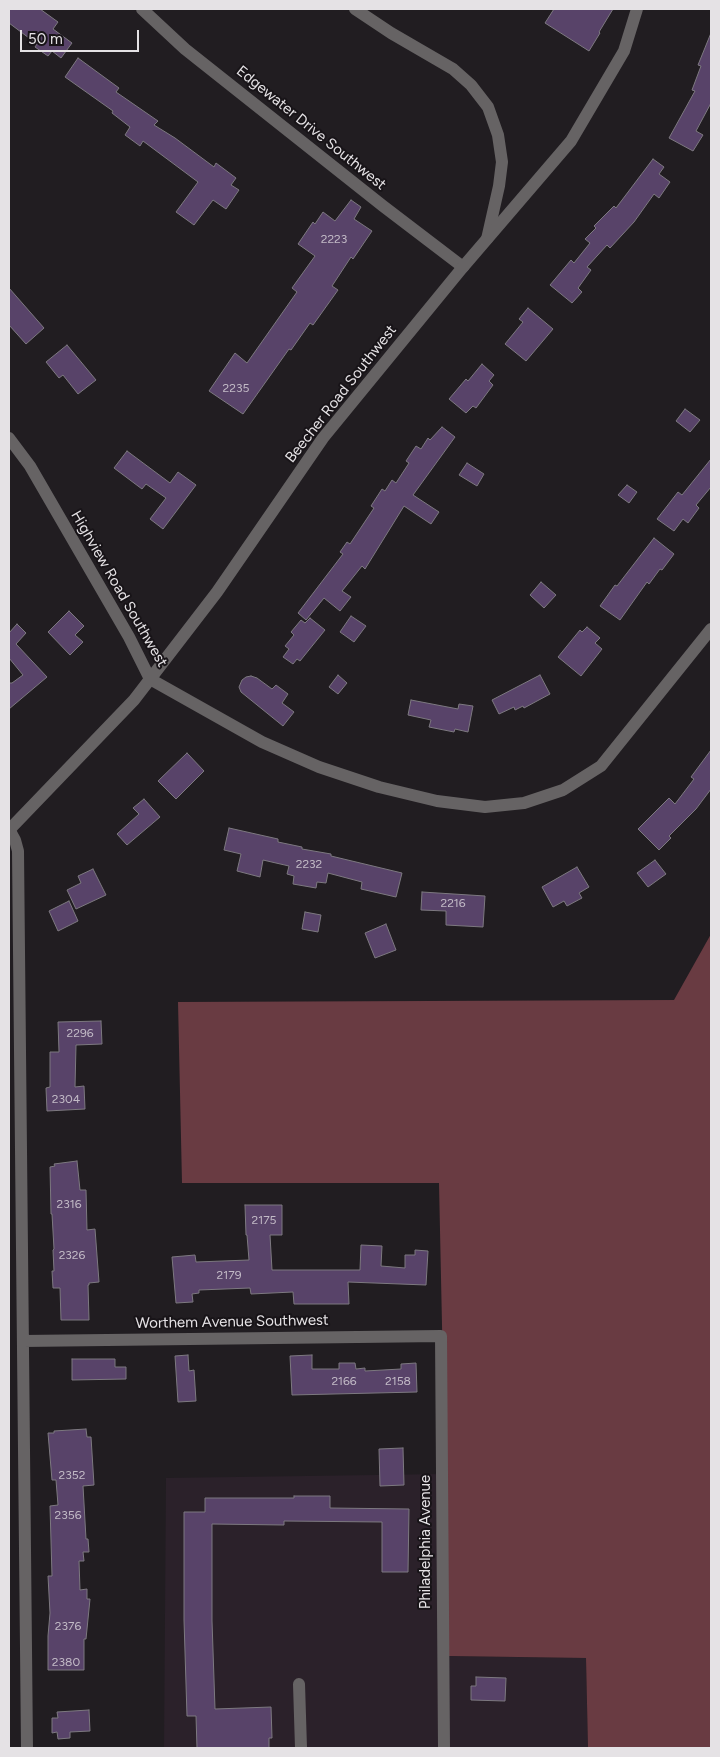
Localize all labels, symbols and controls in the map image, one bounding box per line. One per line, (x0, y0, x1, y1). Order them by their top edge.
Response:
scale bar (22, 20, 141, 52)
text: 50 m (28, 30, 63, 48)
street label: Edgewater Drive Southwest (233, 62, 389, 194)
house number: 2223 (321, 232, 347, 246)
street label: Beecher Road Southwest (282, 322, 400, 466)
house number: 2235 (223, 381, 249, 395)
street label: Highview Road Southwest (67, 508, 171, 670)
house number: 2232 (296, 857, 322, 871)
house number: 2216 (440, 896, 466, 910)
house number: 2296 (67, 1026, 93, 1040)
house number: 2304 (52, 1092, 80, 1106)
house number: 2316 (57, 1197, 81, 1211)
house number: 2175 (251, 1213, 277, 1227)
house number: 2326 (59, 1248, 85, 1262)
house number: 2179 (217, 1268, 241, 1282)
street label: Worthem Avenue Southwest (135, 1311, 329, 1333)
house number: 2166 (331, 1374, 357, 1388)
house number: 2158 (385, 1374, 411, 1388)
house number: 2352 (59, 1468, 85, 1482)
street label: Philadelphia Avenue (417, 1475, 435, 1609)
house number: 2356 (55, 1508, 81, 1522)
house number: 2376 (55, 1619, 81, 1633)
house number: 2380 (52, 1655, 80, 1669)

